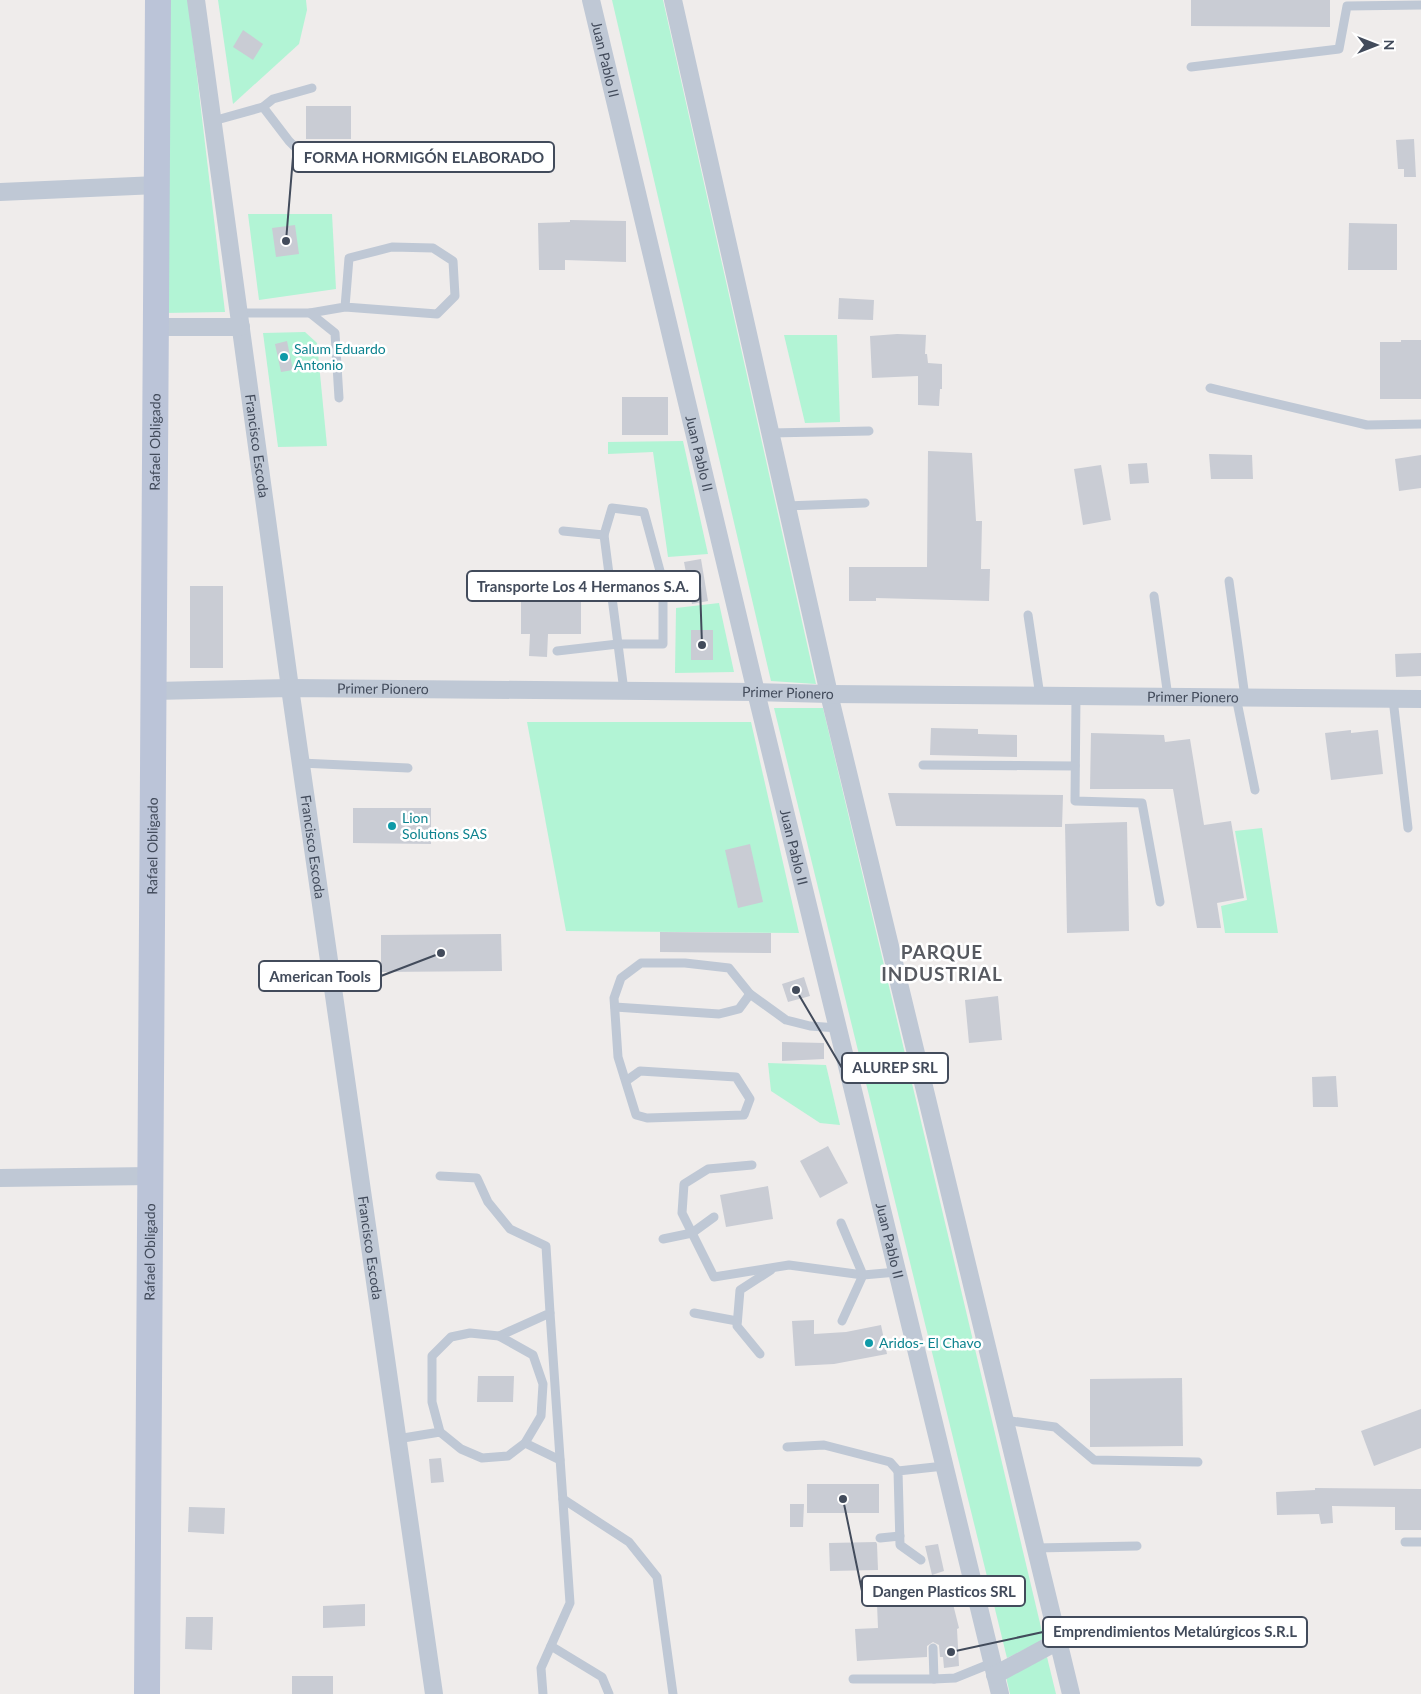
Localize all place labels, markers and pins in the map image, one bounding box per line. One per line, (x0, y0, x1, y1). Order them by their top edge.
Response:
callout: FORMA HORMIGÓN ELABORADO (293, 142, 554, 172)
place label: Salum Eduardo Antonio (294, 340, 386, 373)
marker: Salum Eduardo Antonio (278, 351, 290, 363)
callout: Transporte Los 4 Hermanos S.A. (467, 571, 700, 601)
place label: Lion Solutions SAS (402, 809, 487, 842)
marker: Lion Solutions SAS (386, 820, 398, 832)
callout: American Tools (259, 961, 381, 991)
callout: ALUREP SRL (842, 1053, 948, 1083)
place label: Aridos- El Chavo (879, 1334, 981, 1351)
marker: Aridos- El Chavo (863, 1337, 875, 1349)
callout: Dangen Plasticos SRL (862, 1576, 1025, 1606)
callout: Emprendimientos Metalúrgicos S.R.L (1043, 1617, 1307, 1647)

